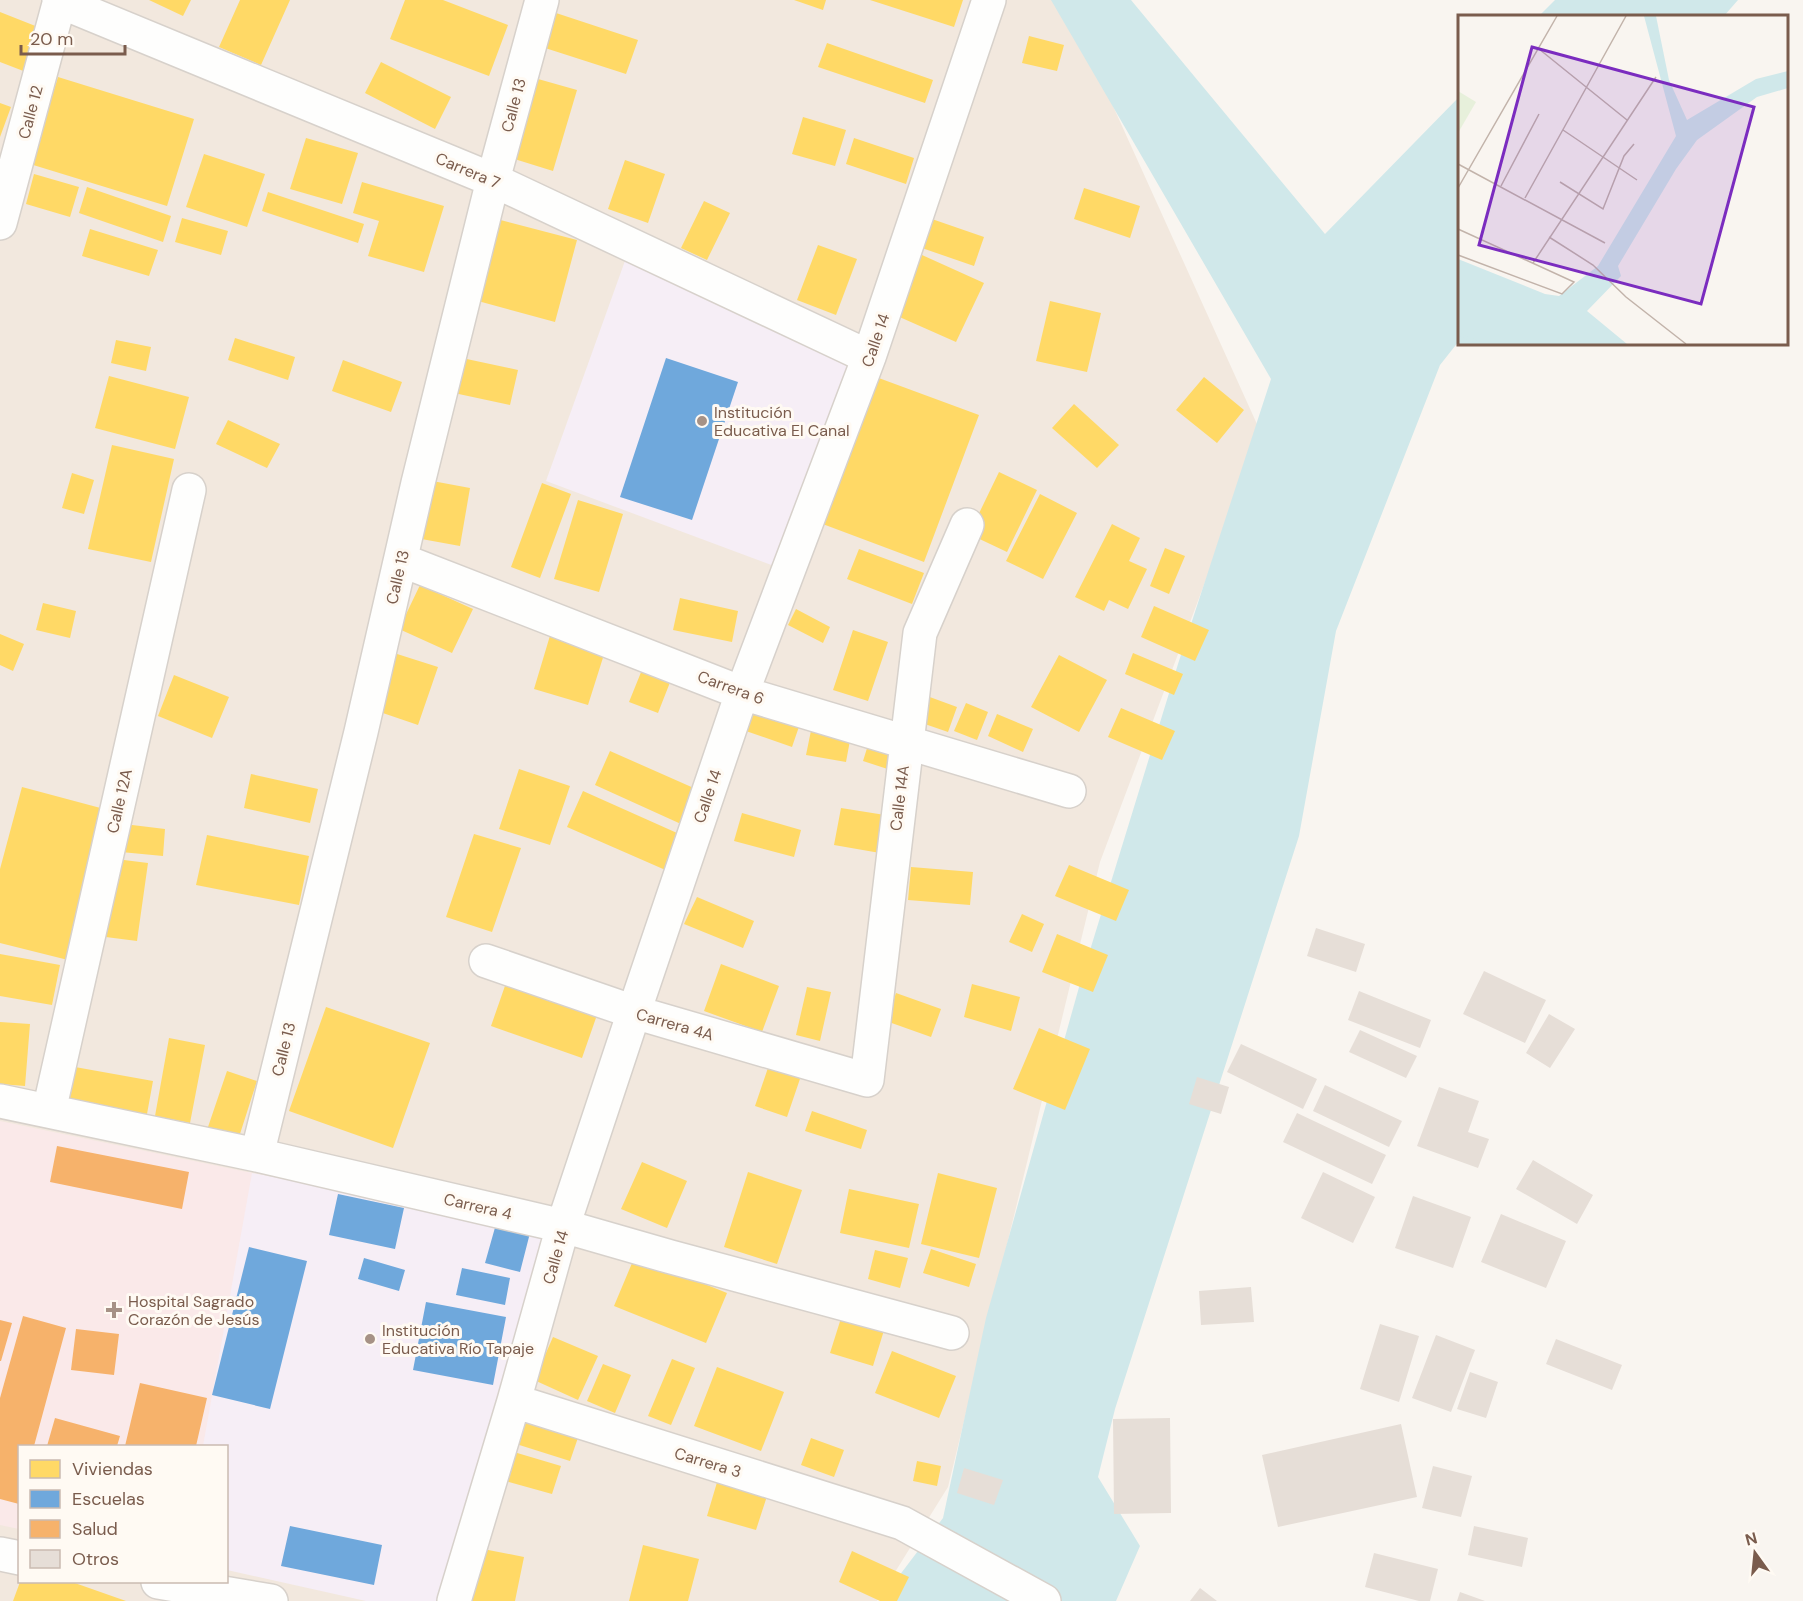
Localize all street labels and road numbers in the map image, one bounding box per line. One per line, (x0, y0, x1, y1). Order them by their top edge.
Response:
street label: Calle 13 (496, 76, 531, 134)
street label: Calle 12 (13, 83, 48, 141)
street label: Carrera 7 (432, 147, 503, 193)
street label: Calle 14 (857, 310, 895, 370)
street label: Calle 13 (381, 548, 414, 606)
street label: Carrera 6 (694, 666, 767, 709)
street label: Calle 14A (885, 764, 914, 832)
street label: Calle 12A (102, 766, 137, 835)
street label: Calle 14 (689, 766, 727, 826)
street label: Carrera 4A (634, 1003, 717, 1046)
street label: Calle 13 (267, 1020, 300, 1078)
street label: Carrera 4 (442, 1188, 514, 1225)
street label: Calle 14 (538, 1227, 573, 1287)
street label: Carrera 3 (672, 1442, 744, 1483)

